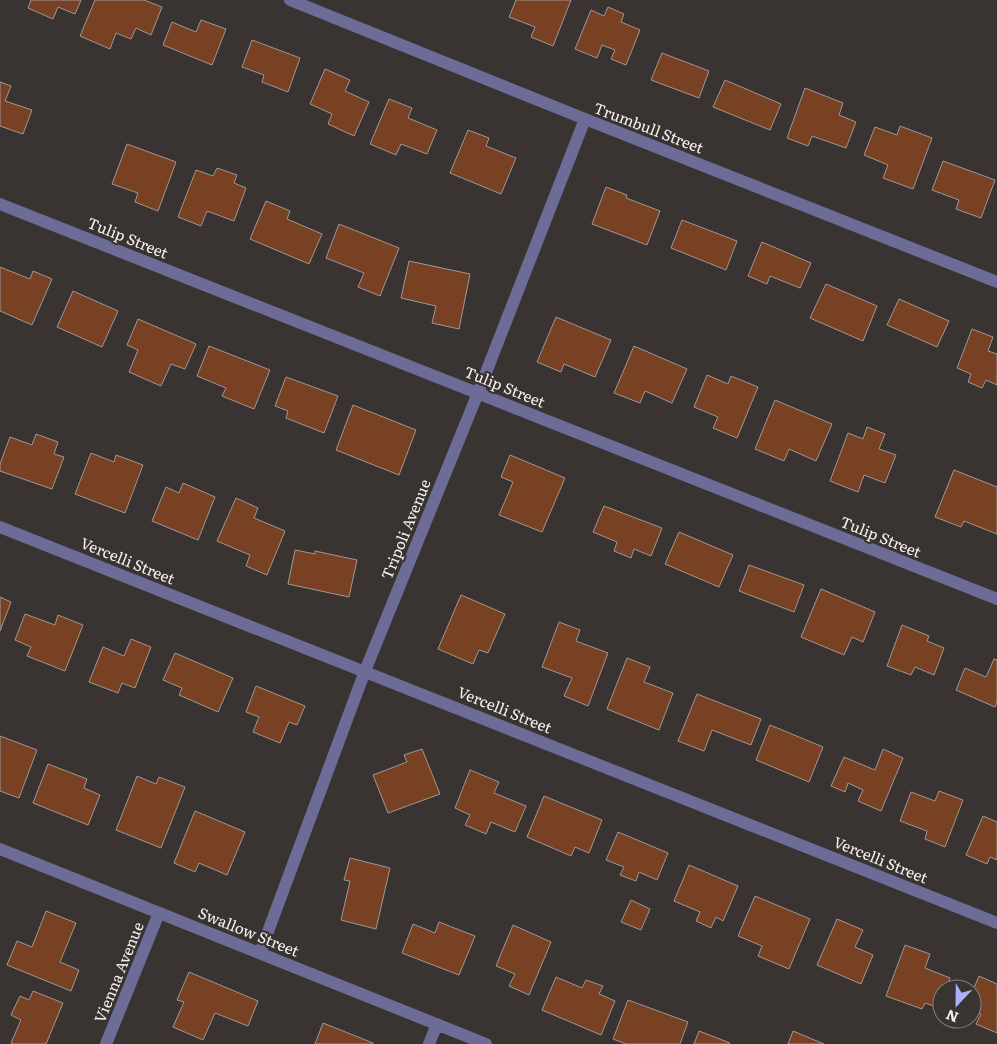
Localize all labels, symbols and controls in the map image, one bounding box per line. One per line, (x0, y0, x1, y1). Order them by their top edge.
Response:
street label: Trumbull Street (591, 95, 707, 159)
street label: Tulip Street (84, 210, 172, 264)
street label: Tulip Street (461, 359, 549, 413)
street label: Tripoli Avenue (374, 475, 436, 583)
street label: Tulip Street (837, 509, 925, 563)
street label: Vercelli Street (77, 531, 179, 589)
street label: Vercelli Street (454, 680, 556, 738)
street label: Vercelli Street (830, 830, 932, 888)
street label: Swallow Street (195, 900, 303, 962)
street label: Vienna Avenue (87, 918, 149, 1026)
north arrow (932, 979, 982, 1029)
text: N (942, 1005, 961, 1028)

